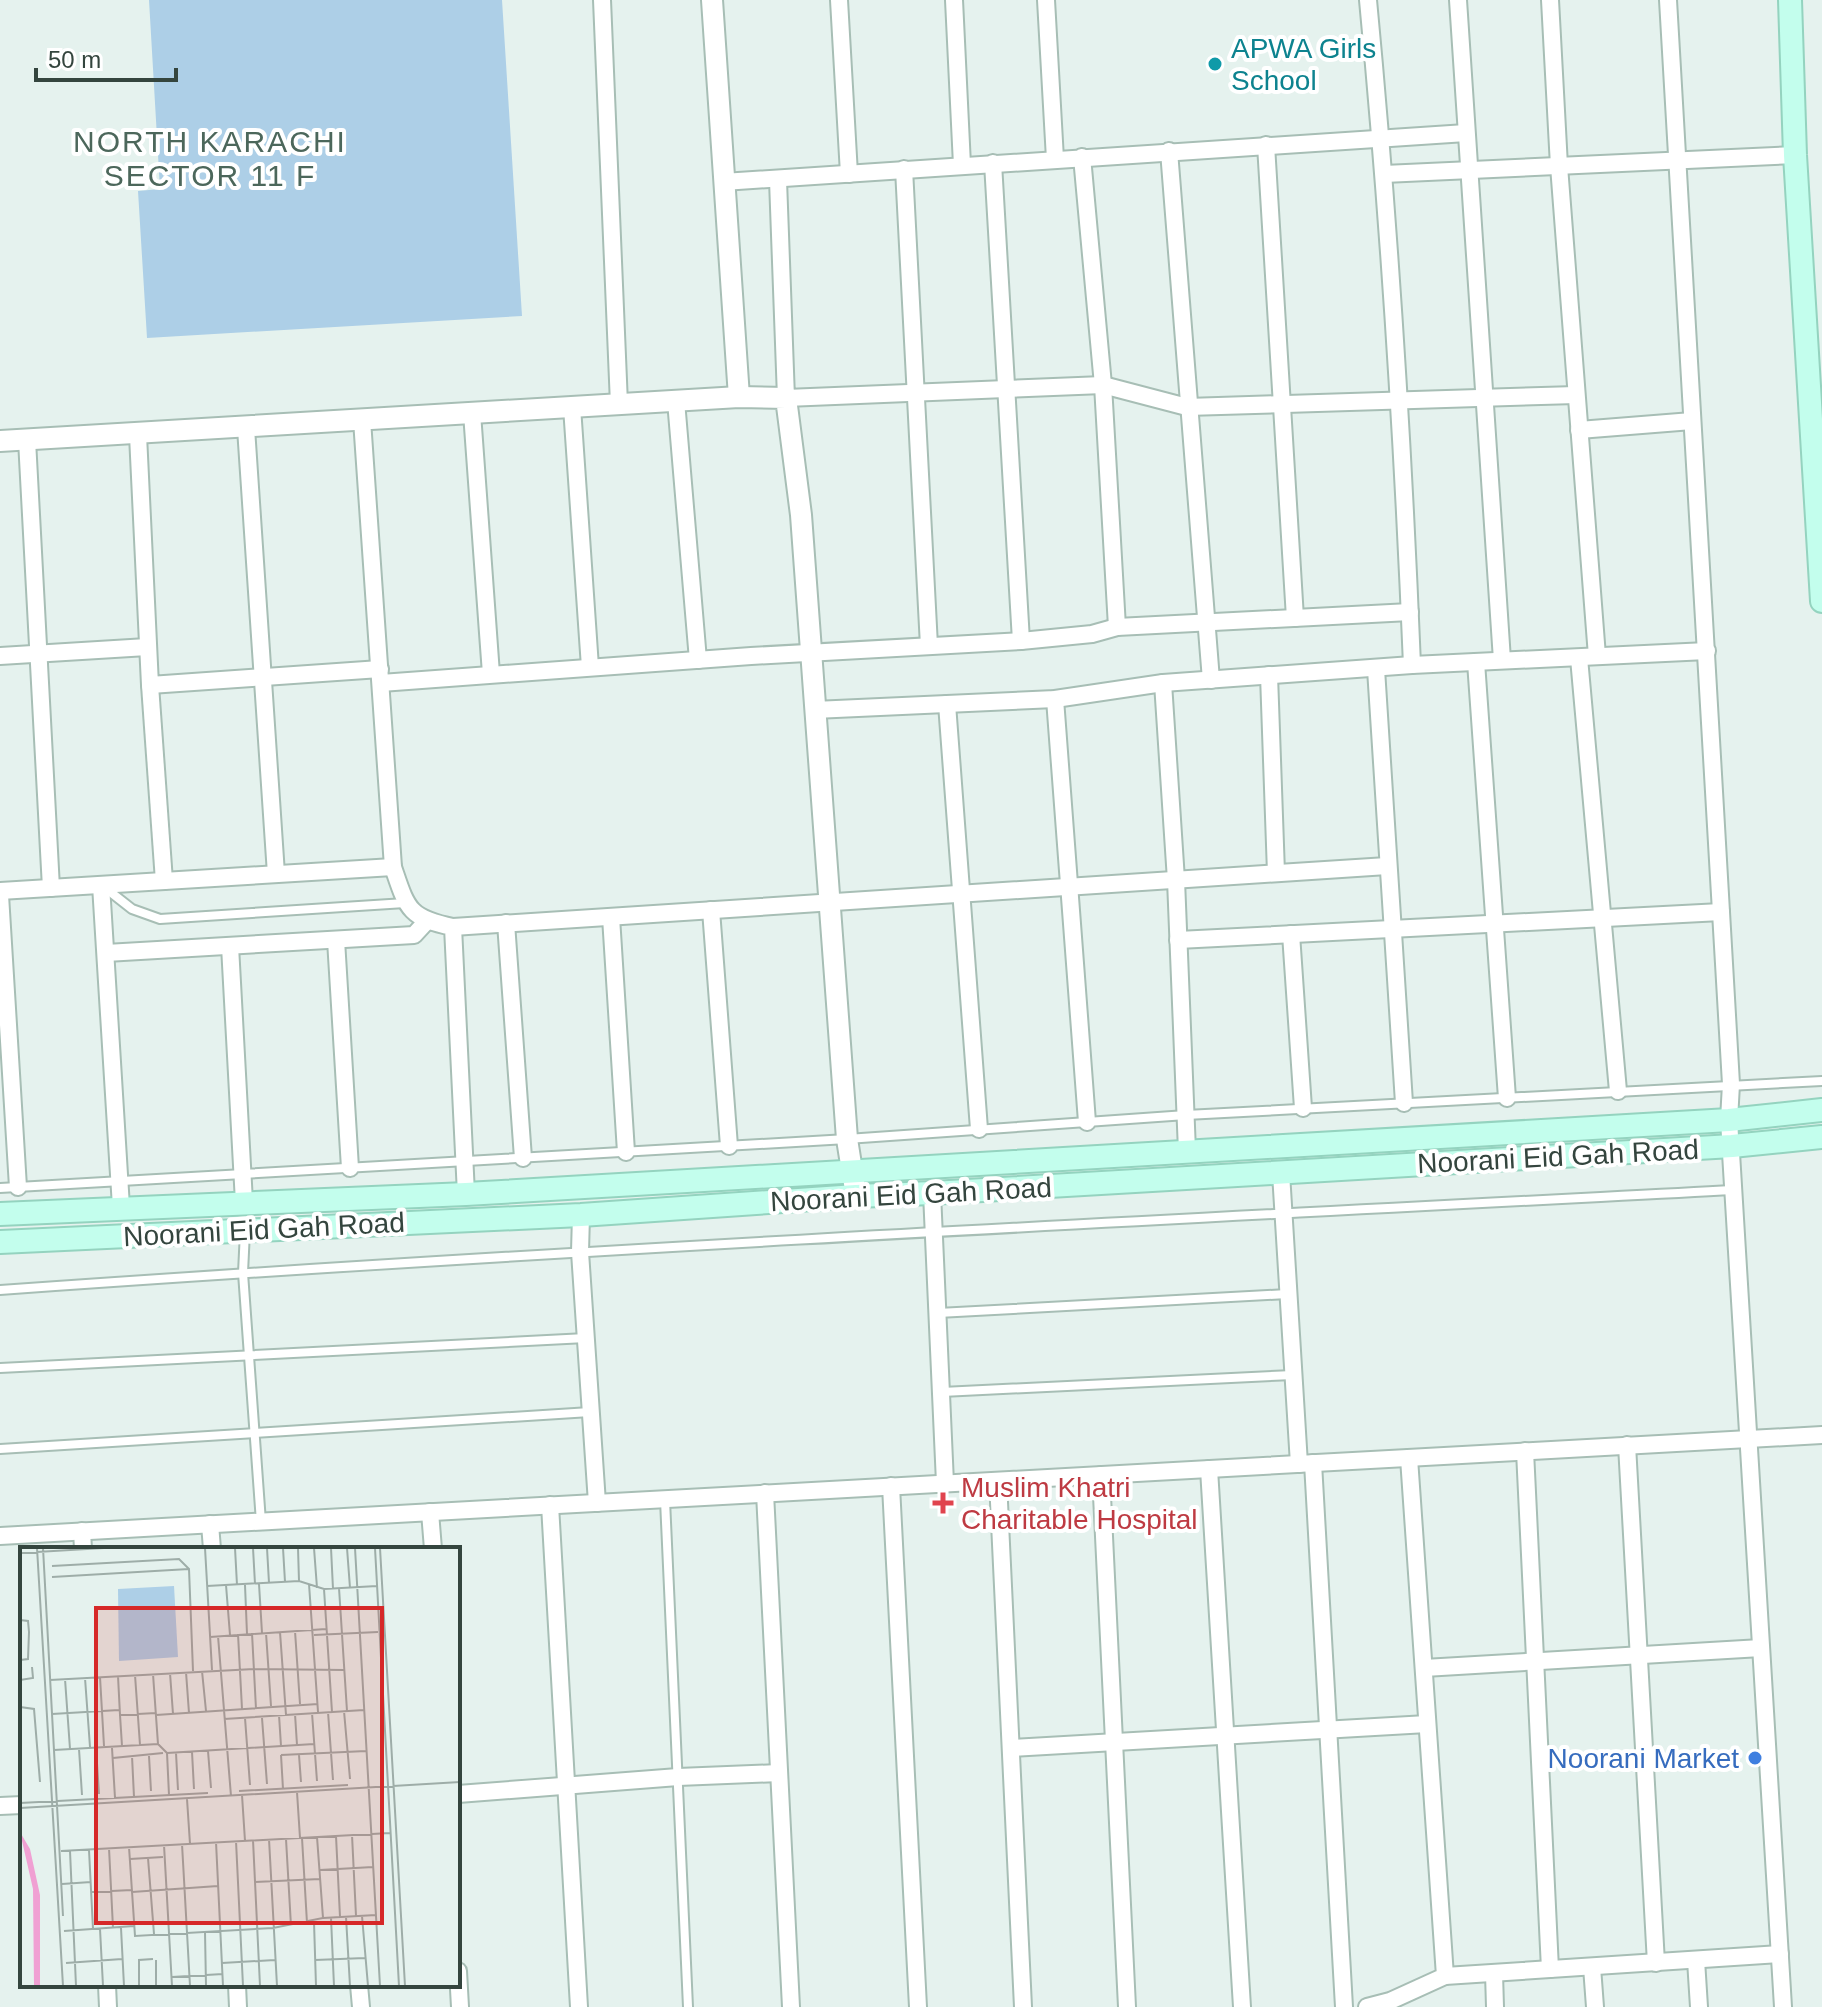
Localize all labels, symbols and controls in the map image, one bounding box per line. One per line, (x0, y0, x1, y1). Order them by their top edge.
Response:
scale bar (36, 32, 176, 82)
place label: APWA Girls School (1231, 33, 1376, 96)
text: 50 m (48, 46, 101, 73)
marker: APWA Girls School (1206, 55, 1224, 73)
district label: NORTH KARACHI SECTOR 11 F (73, 125, 347, 192)
street label: Noorani Eid Gah Road (1417, 1134, 1700, 1179)
street label: Noorani Eid Gah Road (770, 1172, 1053, 1217)
street label: Noorani Eid Gah Road (123, 1207, 406, 1252)
place label: Muslim Khatri Charitable Hospital (961, 1472, 1198, 1535)
marker: Muslim Khatri Charitable Hospital (932, 1492, 954, 1514)
inset map (20, 1547, 460, 1987)
place label: Noorani Market (1548, 1743, 1739, 1774)
marker: Noorani Market (1746, 1749, 1764, 1767)

